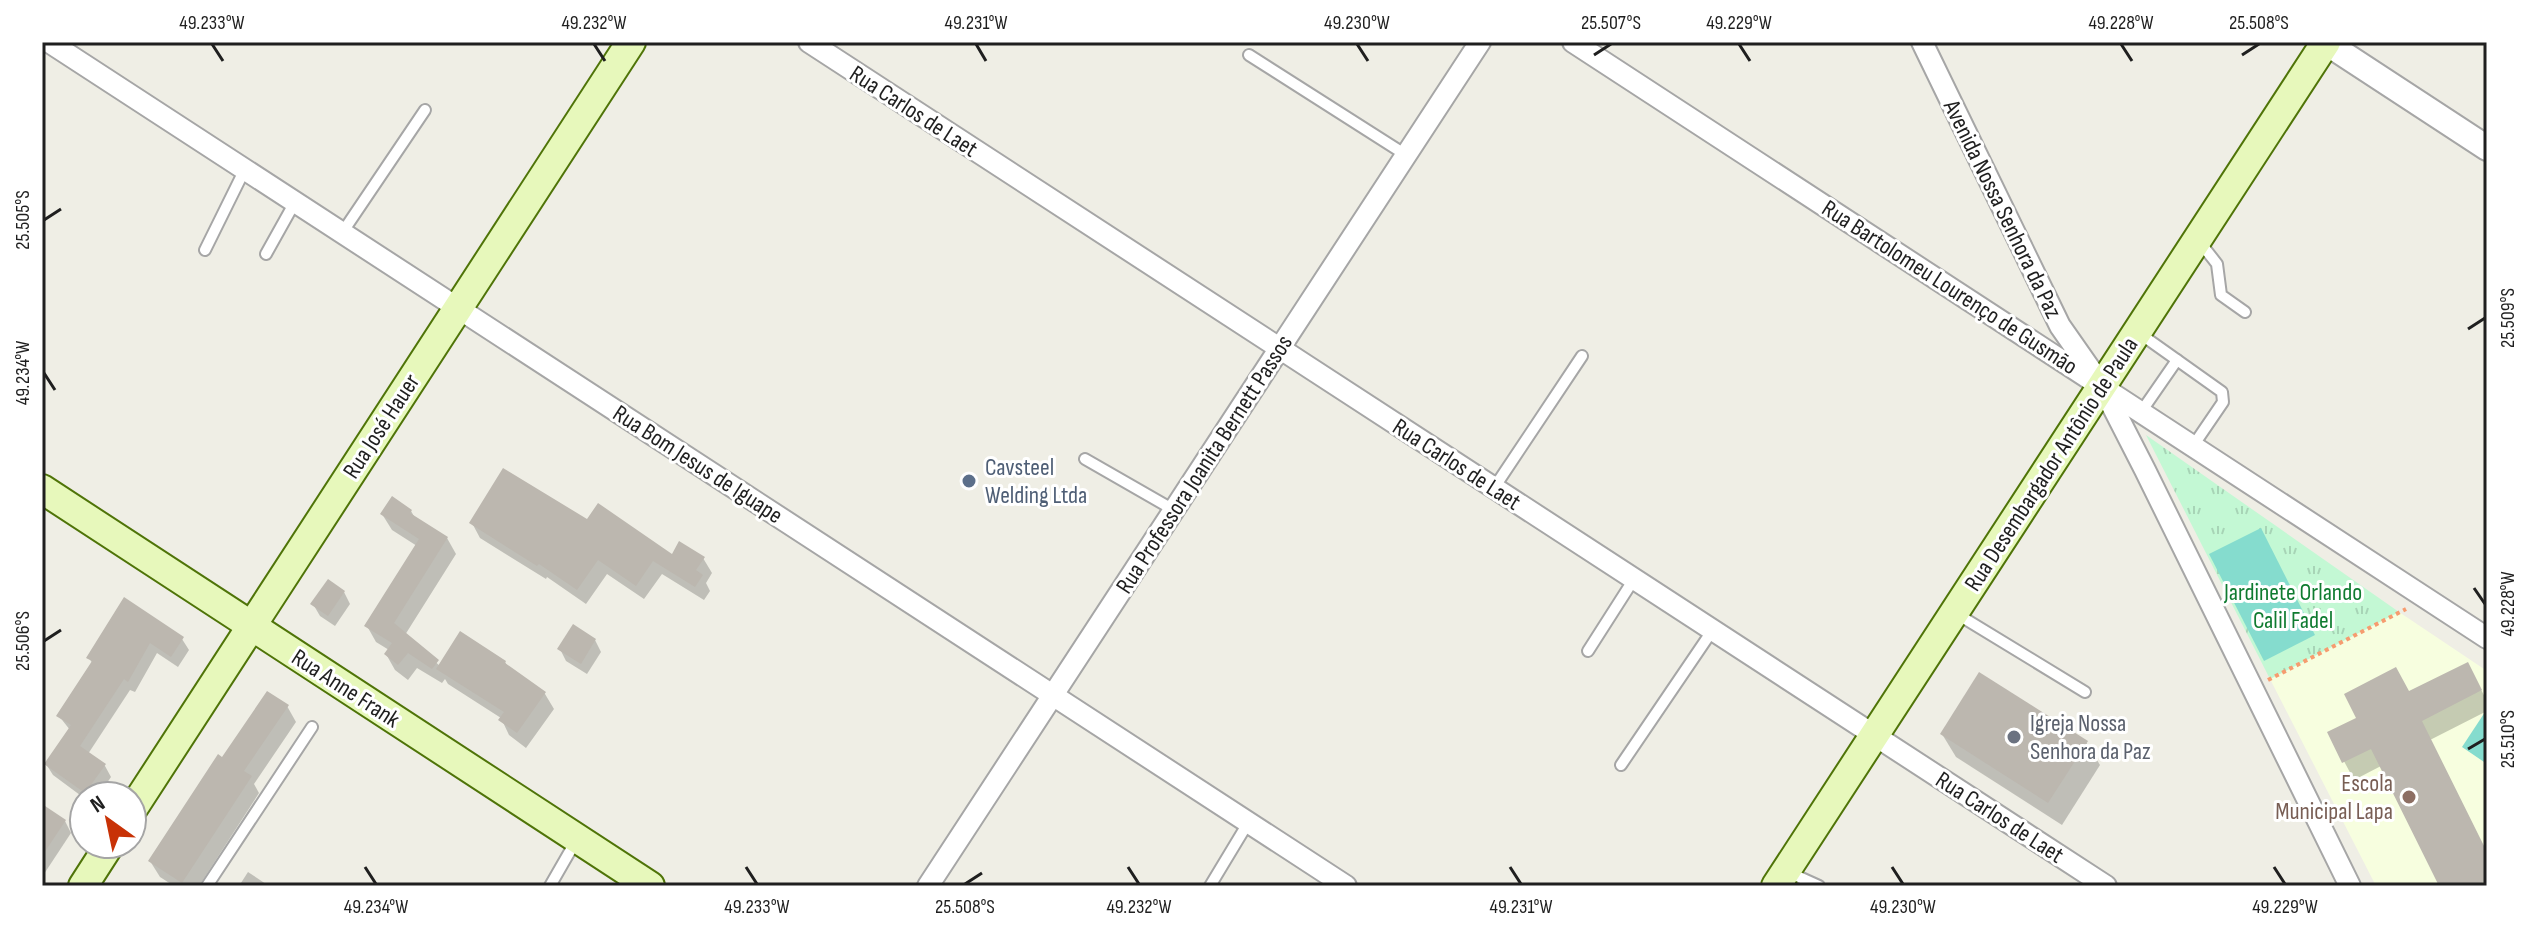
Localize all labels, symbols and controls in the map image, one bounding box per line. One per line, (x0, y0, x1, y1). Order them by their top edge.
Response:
text: 49.233°W (179, 11, 245, 35)
text: 49.232°W (561, 11, 627, 35)
text: 49.231°W (945, 11, 1007, 35)
text: 49.230°W (1324, 11, 1390, 35)
text: 25.507°S (1581, 11, 1641, 35)
text: 49.229°W (1706, 11, 1772, 35)
text: 49.228°W (2088, 11, 2154, 35)
text: 25.508°S (2229, 11, 2289, 35)
street label: Rua Carlos de Laet (844, 59, 983, 164)
street label: Avenida Nossa Senhora da Paz (1937, 94, 2068, 323)
text: 25.505°S (11, 190, 35, 250)
street label: Rua Bartolomeu Lourenço de Gusmão (1817, 194, 2083, 381)
text: 25.509°S (2496, 288, 2520, 348)
street label: Rua Professora Joanita Bernett Passos (1110, 330, 1299, 599)
street label: Rua Desembargador Antônio de Paula (1958, 332, 2144, 597)
text: 49.234°W (11, 341, 35, 405)
street label: Rua José Hauer (337, 368, 426, 484)
street label: Rua Bom Jesus de Iguape (607, 399, 788, 530)
street label: Rua Carlos de Laet (1387, 412, 1526, 517)
place label: Cavsteel Welding Ltda (985, 453, 1087, 510)
marker: Cavsteel Welding Ltda (960, 472, 978, 490)
text: 49.228°W (2496, 571, 2520, 637)
park label: Jardinete Orlando Calil Fadel (2223, 578, 2362, 635)
text: 25.506°S (11, 611, 35, 671)
street label: Rua Anne Frank (286, 643, 405, 734)
place label: Igreja Nossa Senhora da Paz (2030, 709, 2151, 766)
text: 25.510°S (2496, 710, 2520, 768)
marker: Igreja Nossa Senhora da Paz (2005, 728, 2023, 746)
street label: Rua Carlos de Laet (1930, 765, 2069, 870)
place label: Escola Municipal Lapa (2275, 769, 2393, 826)
north arrow (68, 780, 148, 860)
marker: Escola Municipal Lapa (2400, 788, 2418, 806)
text: N (86, 790, 110, 819)
text: 49.234°W (344, 895, 408, 919)
text: 49.233°W (724, 895, 790, 919)
text: 25.508°S (935, 895, 995, 919)
text: 49.232°W (1106, 895, 1172, 919)
text: 49.231°W (1490, 895, 1552, 919)
text: 49.230°W (1870, 895, 1936, 919)
text: 49.229°W (2252, 895, 2318, 919)

